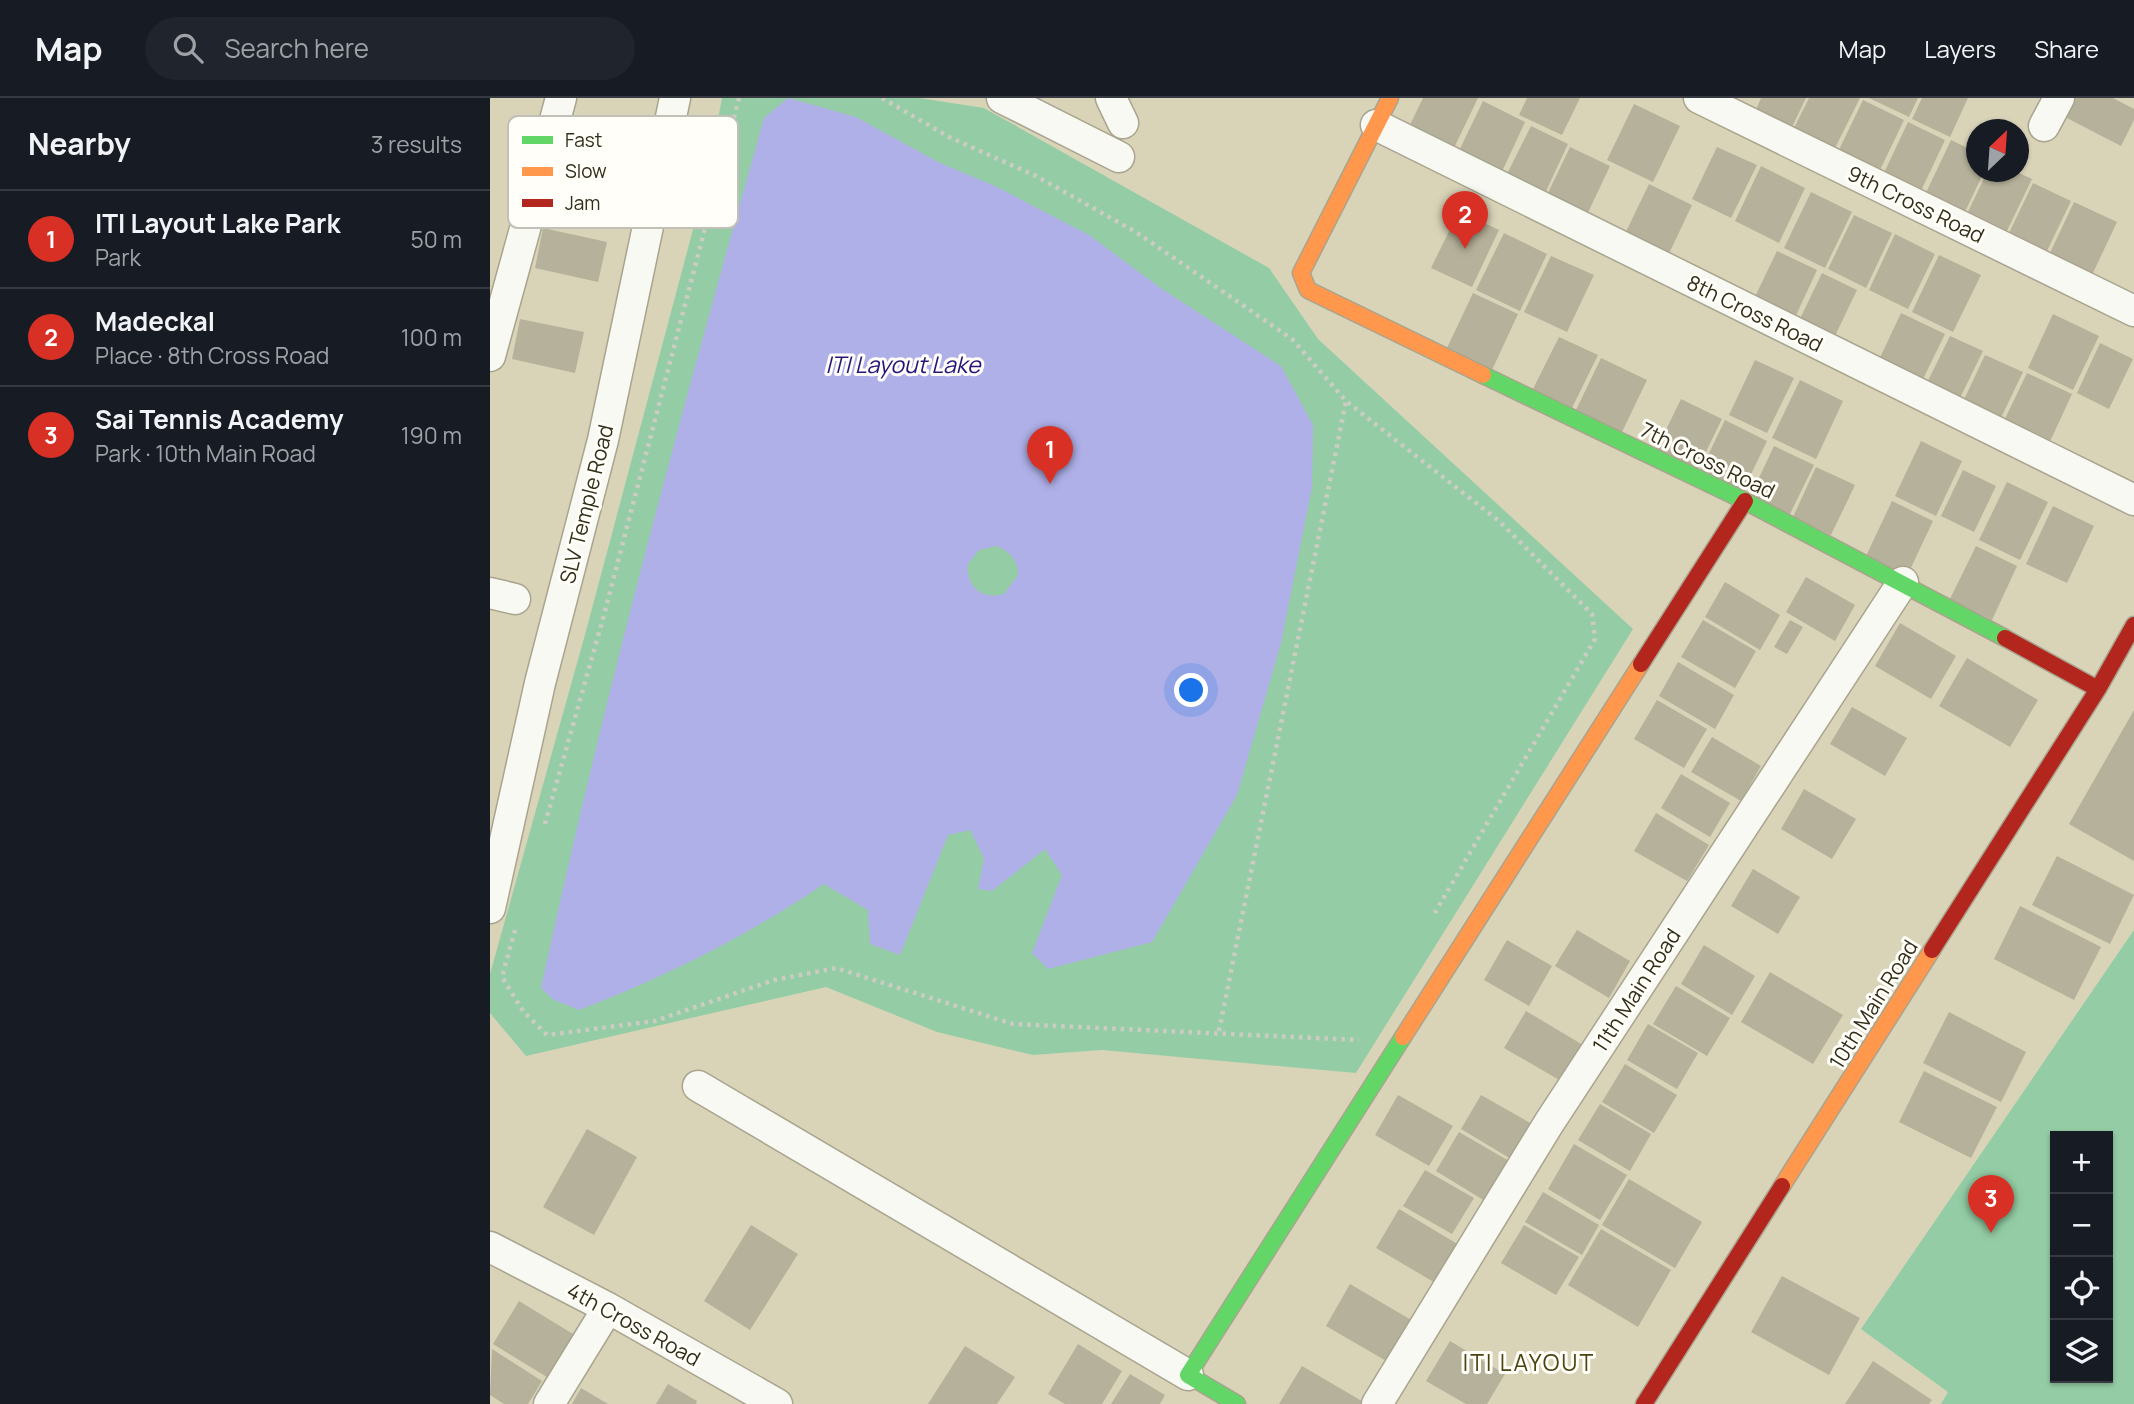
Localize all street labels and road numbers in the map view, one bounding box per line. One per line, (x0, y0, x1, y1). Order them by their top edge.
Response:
street label: 9th Cross Road (1843, 159, 1989, 249)
street label: 8th Cross Road (1682, 268, 1828, 358)
street label: 7th Cross Road (1636, 415, 1780, 505)
street label: SLV Temple Road (553, 422, 619, 586)
street label: 11th Main Road (1586, 923, 1686, 1057)
street label: 10th Main Road (1822, 934, 1924, 1074)
street label: 4th Cross Road (562, 1276, 706, 1372)

